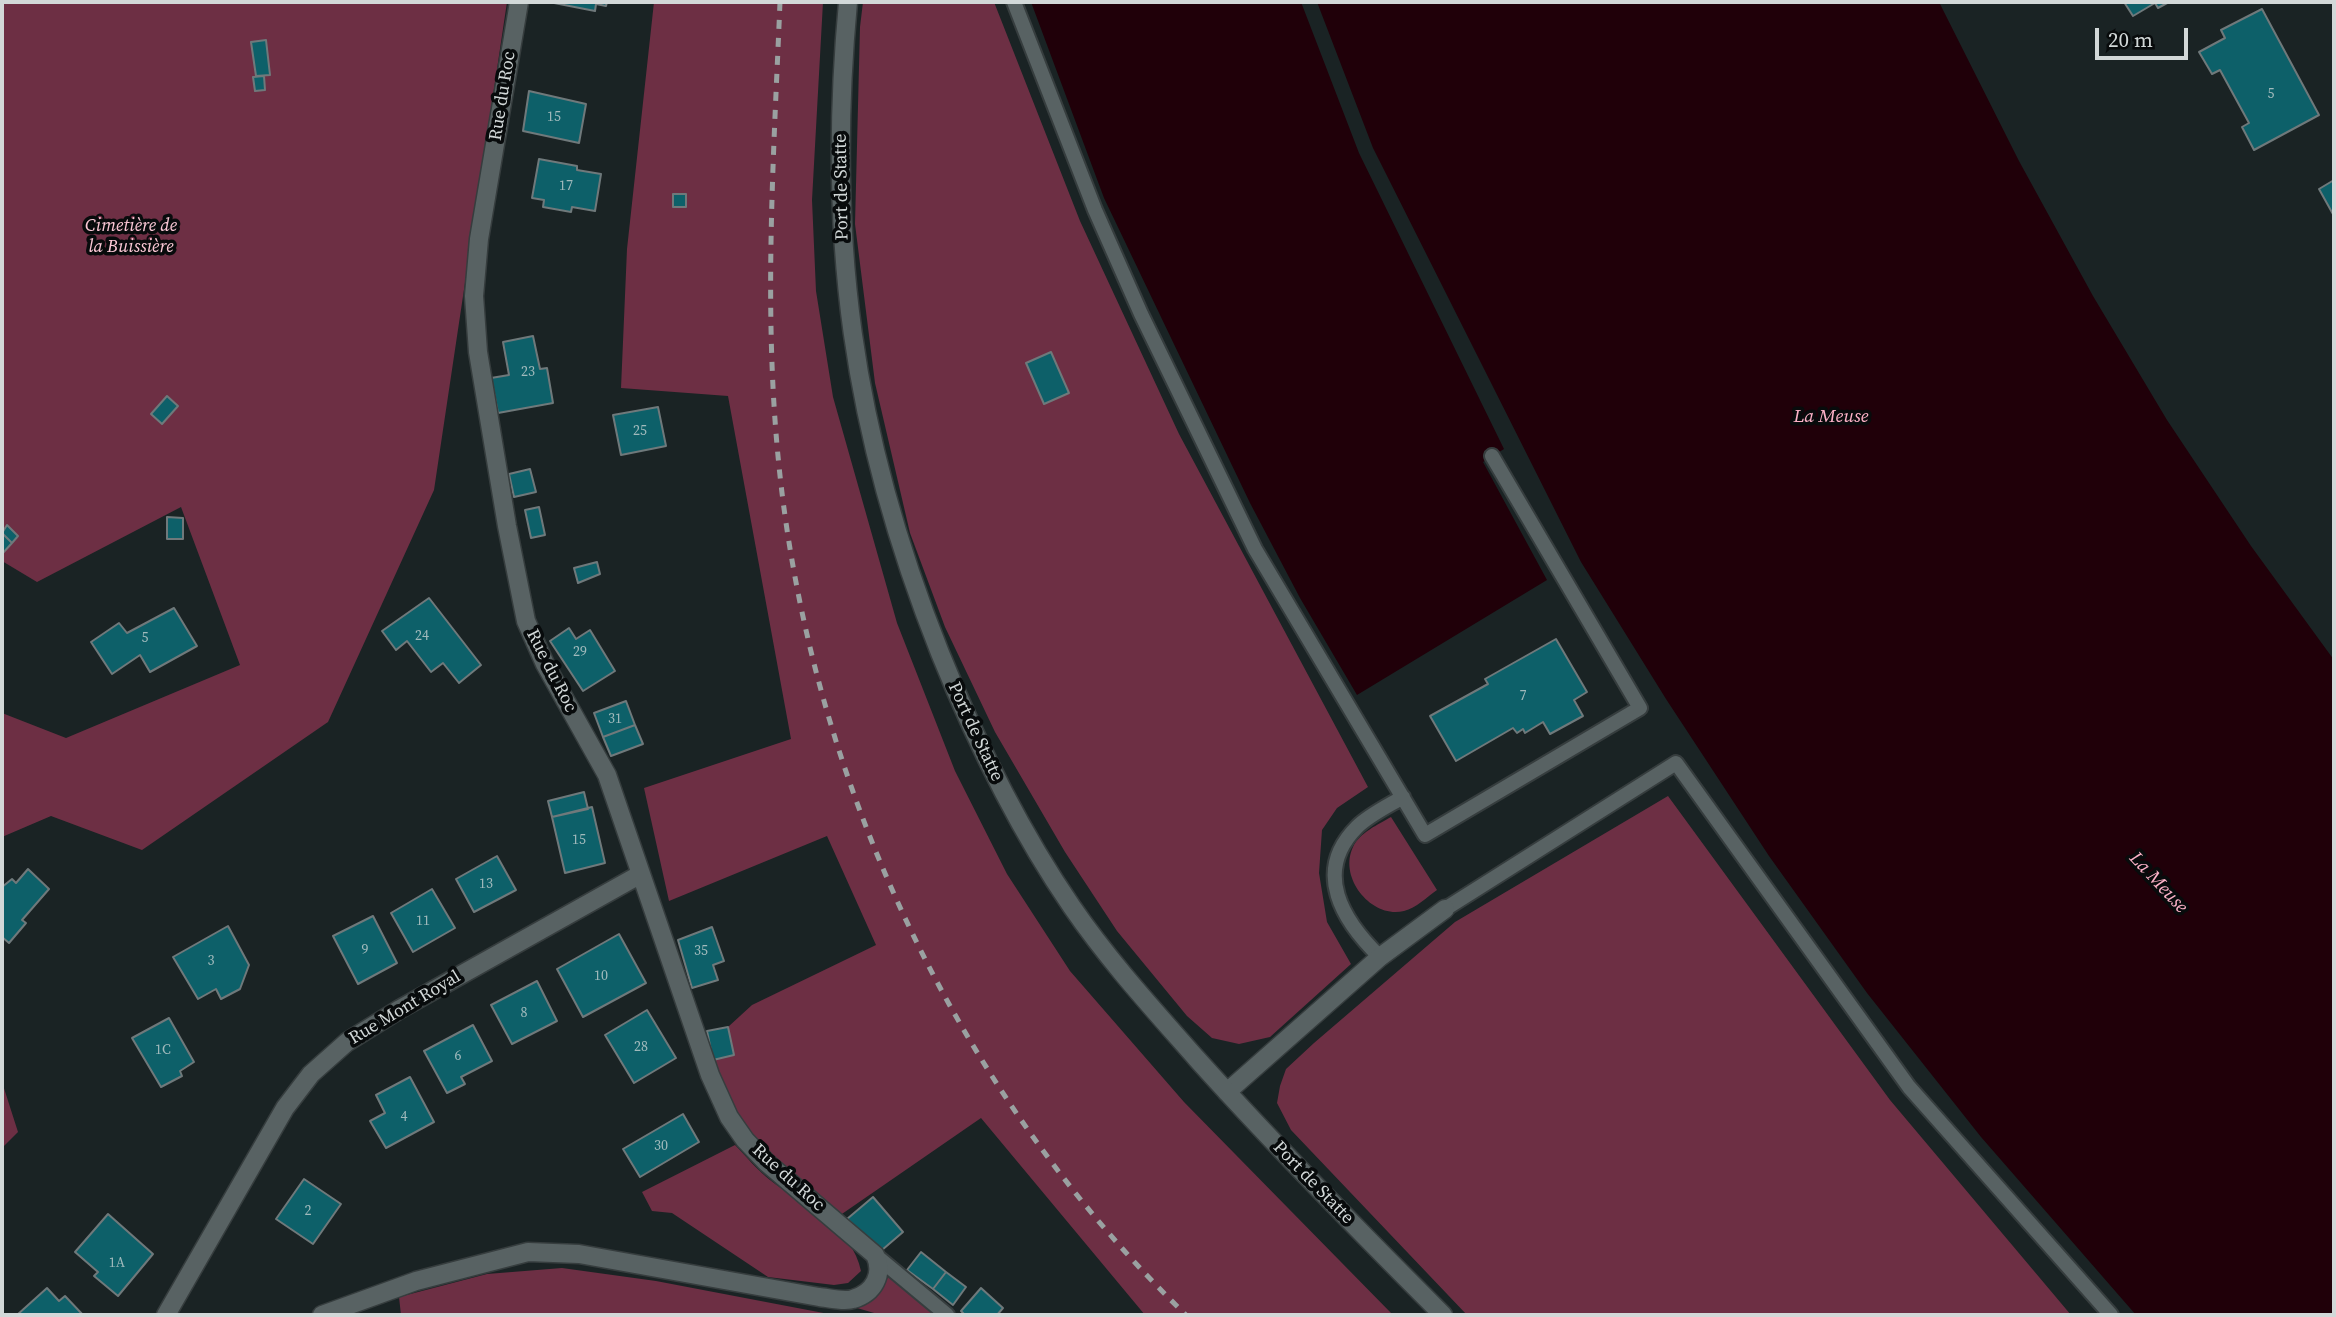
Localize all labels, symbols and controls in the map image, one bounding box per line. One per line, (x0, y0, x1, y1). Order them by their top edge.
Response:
scale bar (2098, 14, 2191, 58)
text: 20 m (2108, 25, 2153, 54)
street label: Rue du Roc (485, 50, 521, 142)
house number: 5 (2268, 86, 2274, 102)
house number: 15 (547, 109, 561, 125)
street label: Port de Statte (830, 133, 854, 241)
house number: 17 (559, 178, 573, 194)
park label: Cimetière de la Buissière (85, 215, 177, 258)
house number: 23 (521, 364, 535, 380)
water label: La Meuse (1793, 406, 1869, 428)
house number: 25 (633, 423, 647, 439)
street label: Rue du Roc (521, 626, 581, 716)
house number: 24 (415, 628, 429, 644)
house number: 5 (142, 630, 148, 646)
house number: 29 (573, 644, 587, 660)
street label: Port de Statte (943, 679, 1007, 785)
house number: 7 (1520, 688, 1526, 704)
house number: 31 (608, 711, 622, 727)
house number: 15 (572, 832, 586, 848)
water label: La Meuse (2124, 848, 2192, 918)
house number: 13 (479, 876, 493, 892)
house number: 11 (416, 913, 430, 929)
house number: 9 (362, 942, 368, 958)
house number: 35 (694, 943, 708, 959)
house number: 3 (208, 953, 214, 969)
street label: Rue Mont Royal (345, 966, 465, 1050)
house number: 10 (594, 968, 608, 984)
house number: 8 (521, 1005, 527, 1021)
house number: 28 (634, 1039, 648, 1055)
house number: 1C (155, 1042, 171, 1058)
house number: 6 (455, 1048, 461, 1064)
house number: 4 (401, 1109, 407, 1125)
street label: Port de Statte (1268, 1137, 1358, 1229)
house number: 30 (654, 1138, 668, 1154)
street label: Rue du Roc (747, 1140, 829, 1216)
house number: 2 (305, 1203, 311, 1219)
house number: 1A (109, 1255, 125, 1271)

